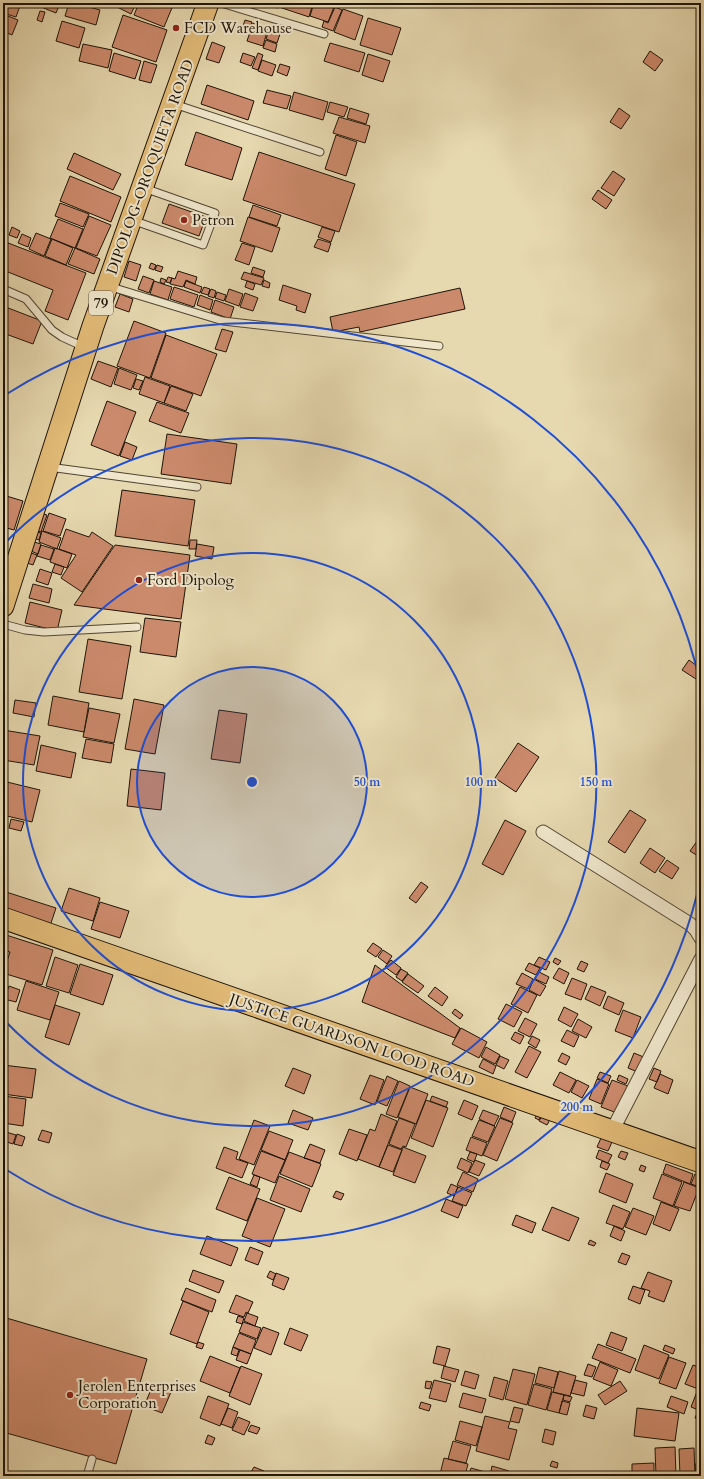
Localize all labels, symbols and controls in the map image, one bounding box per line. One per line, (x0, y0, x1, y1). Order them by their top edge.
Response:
place label: FCD Warehouse (184, 18, 292, 38)
marker: FCD Warehouse (171, 23, 181, 33)
street label: DIPOLOG-OROQUIETA ROAD (102, 57, 198, 277)
place label: Petron (192, 210, 235, 230)
marker: Petron (179, 215, 189, 225)
road number: 79 (89, 291, 113, 315)
place label: Ford Dipolog (147, 570, 235, 590)
marker: Ford Dipolog (134, 575, 144, 585)
text: 50 m (354, 774, 381, 790)
text: 100 m (465, 774, 498, 790)
text: 150 m (580, 774, 613, 790)
centre of rings (245, 775, 259, 789)
street label: JUSTICE GUARDSON LOOD ROAD (225, 988, 477, 1091)
text: 200 m (561, 1099, 594, 1115)
place label: Jerolen Enterprises Corporation (76, 1376, 196, 1413)
marker: Jerolen Enterprises Corporation (65, 1390, 75, 1400)

